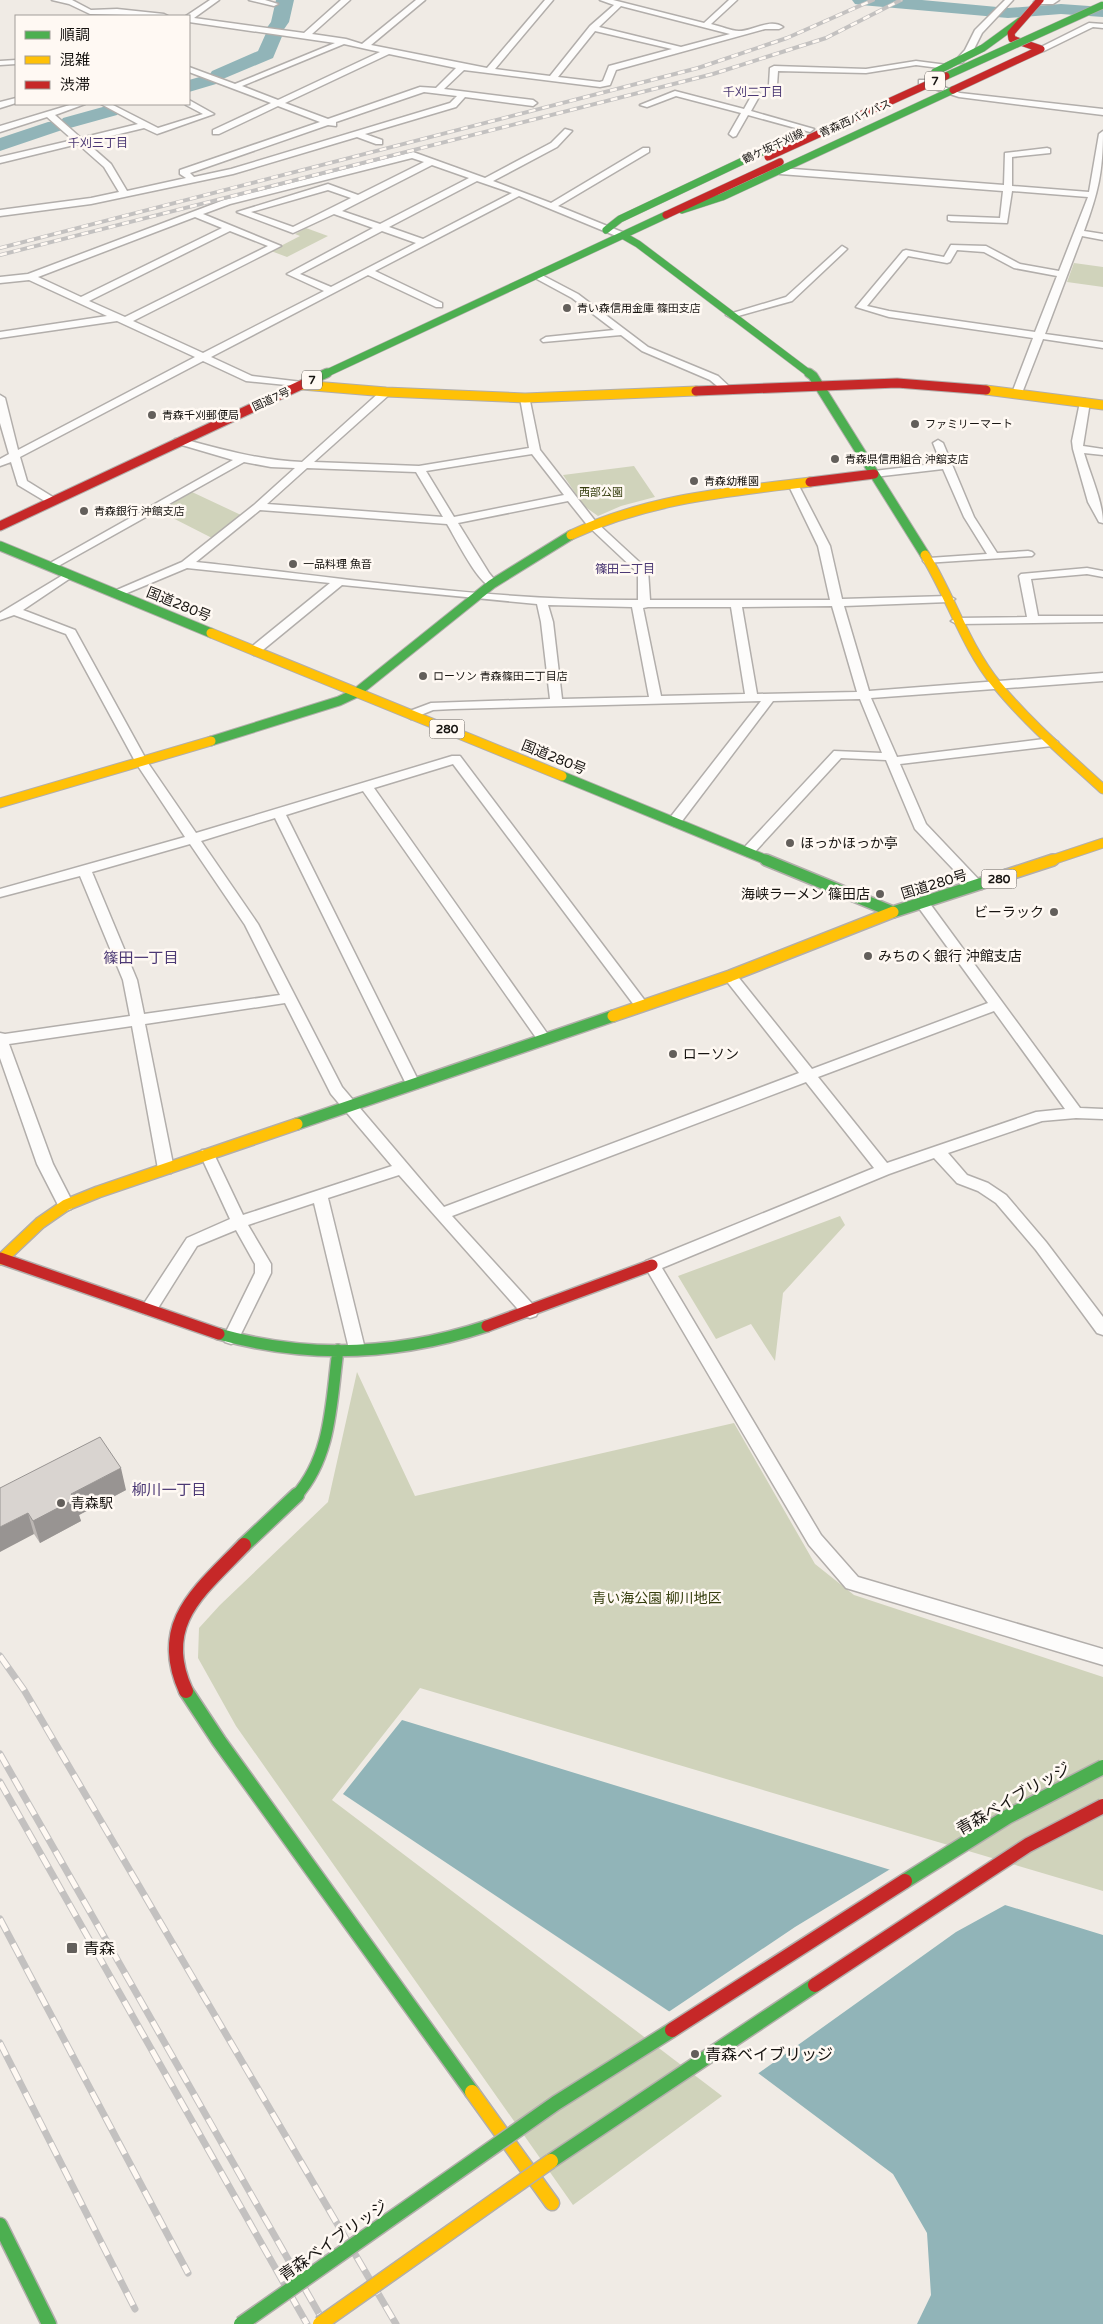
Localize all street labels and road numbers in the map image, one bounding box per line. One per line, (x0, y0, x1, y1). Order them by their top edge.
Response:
road number: 7 (925, 72, 945, 90)
street label: 青森西バイパス (817, 97, 893, 140)
street label: 鶴ケ坂千刈線 (741, 127, 806, 166)
road number: 7 (302, 370, 322, 390)
street label: 国道7号 (250, 385, 292, 414)
street label: 国道280号 (144, 584, 214, 625)
road number: 280 (430, 720, 464, 739)
street label: 国道280号 (519, 737, 589, 778)
street label: 国道280号 (899, 866, 969, 903)
road number: 280 (982, 870, 1016, 889)
street label: 青森ベイブリッジ (953, 1758, 1074, 1840)
street label: 青森ベイブリッジ (275, 2196, 392, 2286)

